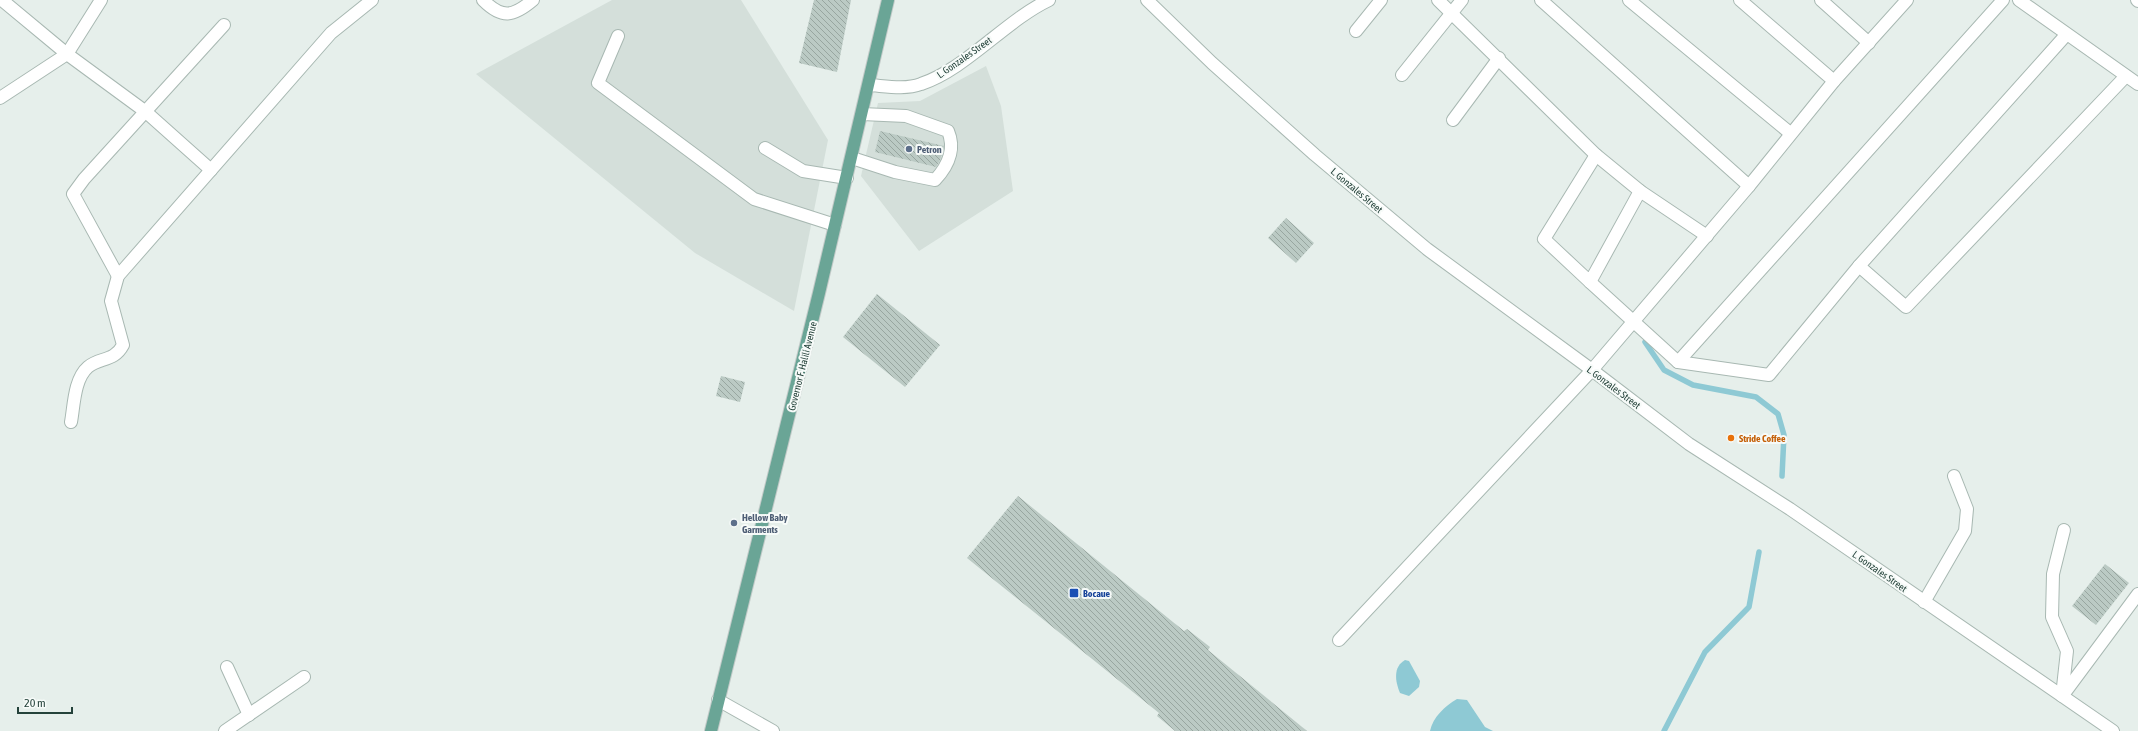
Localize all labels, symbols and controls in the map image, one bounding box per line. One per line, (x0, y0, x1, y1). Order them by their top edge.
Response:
street label: L. Gonzales Street (935, 34, 994, 80)
marker: Petron (904, 144, 914, 154)
place label: Petron (917, 144, 942, 155)
street label: L. Gonzales Street (1329, 166, 1385, 215)
street label: Governor F. Halili Avenue (786, 320, 819, 412)
street label: L. Gonzales Street (1585, 364, 1643, 411)
marker: Stride Coffee (1726, 433, 1736, 443)
place label: Stride Coffee (1739, 433, 1786, 444)
place label: Hellow Baby Garments (742, 512, 789, 535)
marker: Hellow Baby Garments (729, 518, 739, 528)
street label: L. Gonzales Street (1850, 549, 1909, 594)
marker: Bocaue (1068, 587, 1080, 599)
place label: Bocaue (1083, 588, 1111, 599)
scale bar (18, 689, 72, 715)
text: 20 m (24, 696, 46, 710)

